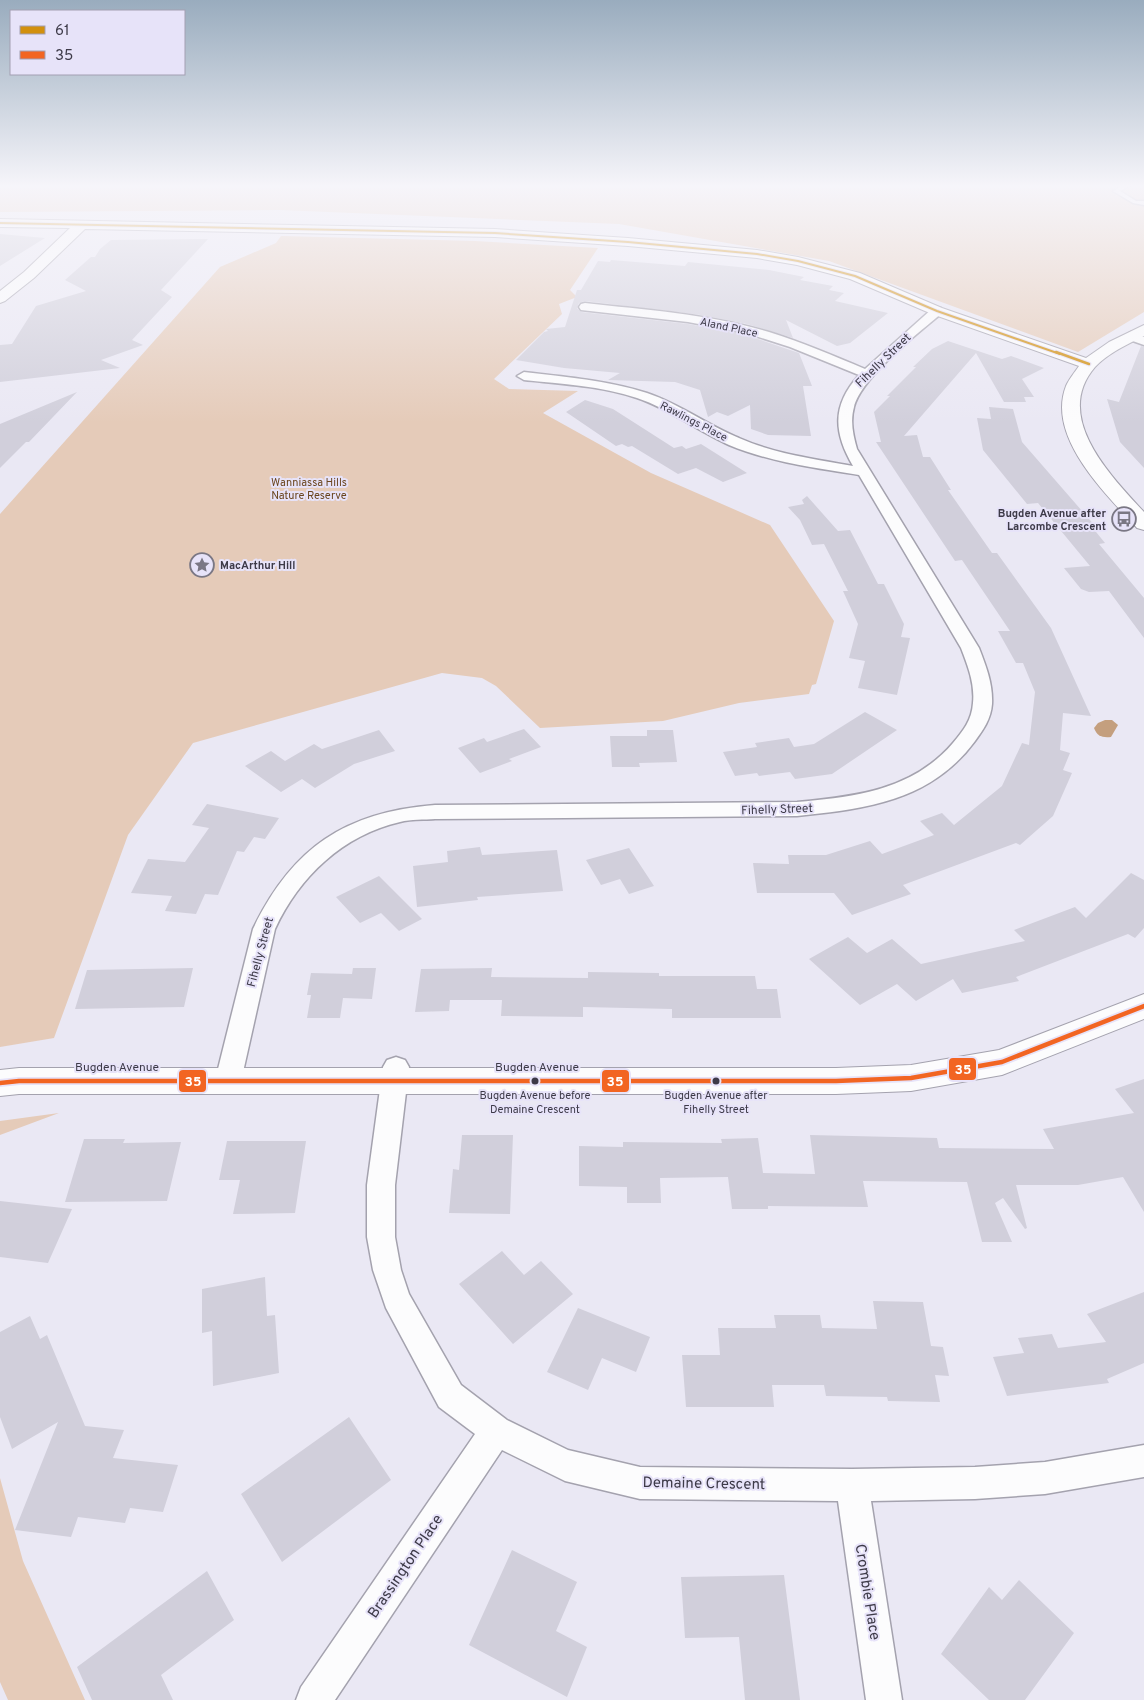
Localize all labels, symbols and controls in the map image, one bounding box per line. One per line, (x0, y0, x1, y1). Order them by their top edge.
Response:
legend (10, 10, 185, 75)
text: 61 (55, 22, 70, 41)
text: 35 (55, 47, 73, 66)
street label: Aland Place (699, 315, 759, 341)
street label: Fihelly Street (852, 330, 915, 391)
street label: Rawlings Place (657, 399, 730, 445)
park label: Wanniassa Hills Nature Reserve (271, 476, 347, 503)
bus stop icon: Bugden Avenue after Larcombe Crescent (1111, 506, 1137, 532)
place label: Bugden Avenue after Larcombe Crescent (998, 507, 1106, 534)
place icon: MacArthur Hill (189, 552, 215, 578)
place label: MacArthur Hill (220, 559, 296, 573)
street label: Fihelly Street (741, 801, 813, 819)
street label: Fihelly Street (244, 916, 278, 989)
line badge: 35 (948, 1057, 977, 1081)
street label: Bugden Avenue (75, 1060, 159, 1076)
street label: Bugden Avenue (495, 1060, 579, 1076)
text: 35 (955, 1062, 971, 1079)
line badge: 35 (178, 1069, 207, 1093)
line badge: 35 (601, 1069, 630, 1093)
text: 35 (185, 1074, 201, 1091)
text: 35 (607, 1074, 623, 1091)
marker: Bugden Avenue before Demaine Crescent (530, 1076, 540, 1086)
marker: Bugden Avenue after Fihelly Street (711, 1076, 721, 1086)
place label: Bugden Avenue before Demaine Crescent (480, 1089, 591, 1117)
place label: Bugden Avenue after Fihelly Street (664, 1089, 768, 1117)
street label: Demaine Crescent (642, 1474, 766, 1495)
street label: Brassington Place (364, 1511, 448, 1622)
street label: Crombie Place (850, 1543, 884, 1642)

